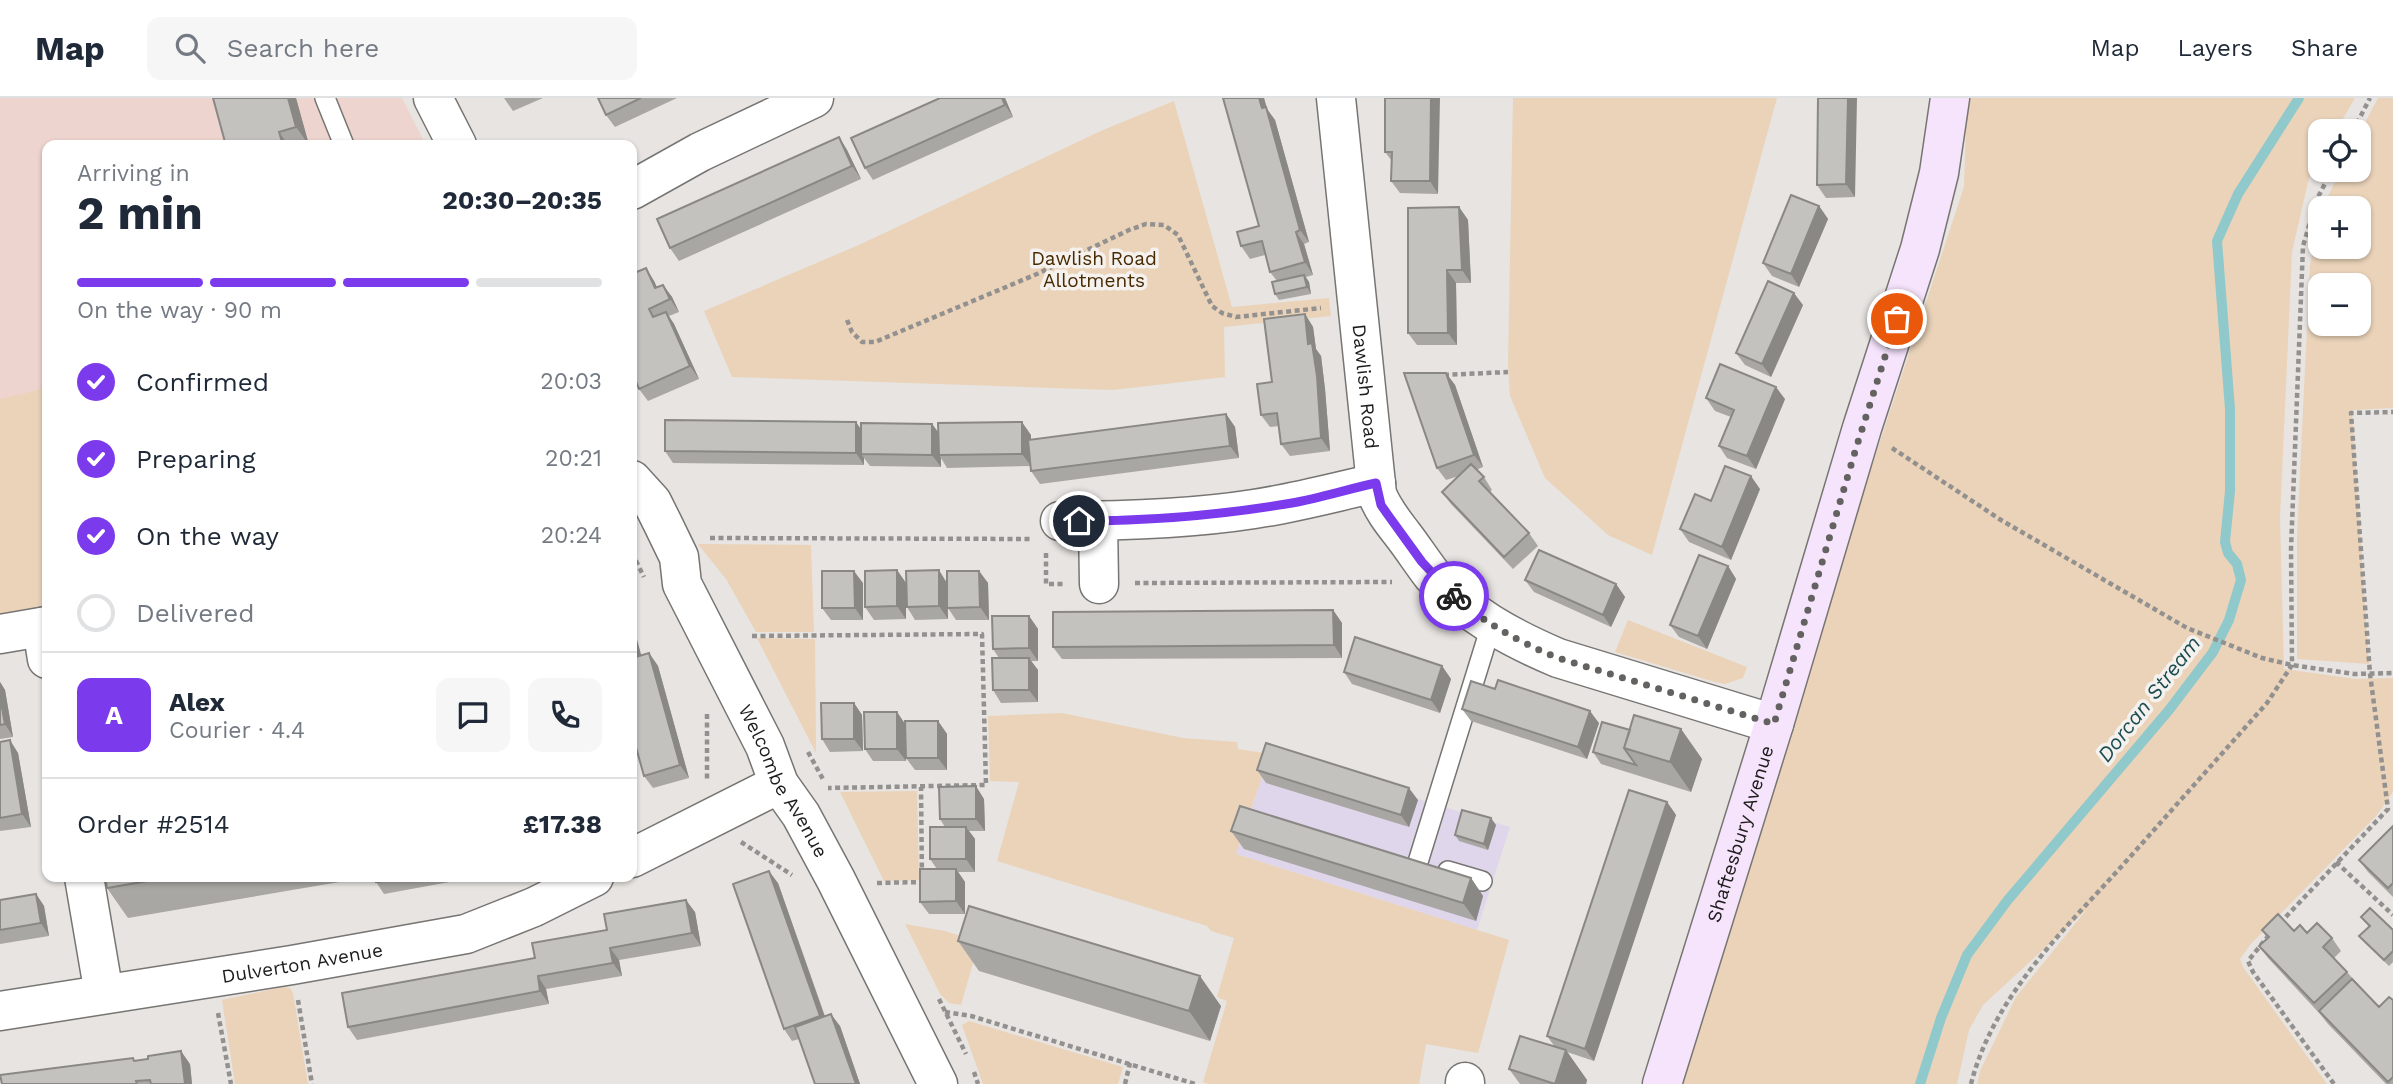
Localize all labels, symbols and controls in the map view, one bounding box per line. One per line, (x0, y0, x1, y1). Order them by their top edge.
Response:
search box (147, 17, 637, 80)
text: Map (35, 29, 105, 68)
icon: search (171, 29, 209, 67)
text: Search here (227, 33, 379, 63)
text: Map (2091, 34, 2139, 62)
text: Layers (2177, 34, 2253, 62)
text: Share (2291, 34, 2358, 62)
map controls (2308, 119, 2371, 336)
button: locate (2308, 119, 2371, 182)
text: Arriving in (77, 160, 190, 187)
text: 20:30–20:35 (442, 185, 602, 215)
text: 2 min (77, 186, 203, 240)
button: + (2308, 196, 2371, 259)
park label: Dawlish Road Allotments (1031, 247, 1157, 292)
button: − (2308, 273, 2371, 336)
pin (1867, 289, 1927, 349)
text: On the way · 90 m (77, 297, 282, 324)
icon: bag (1878, 300, 1916, 338)
street label: Dawlish Road (1347, 323, 1383, 450)
icon: check (77, 363, 115, 401)
text: Confirmed (136, 367, 269, 397)
text: 20:03 (540, 368, 602, 395)
icon: check (77, 440, 115, 478)
text: Preparing (136, 444, 256, 474)
text: 20:21 (545, 445, 602, 472)
pin (1049, 491, 1109, 551)
icon: home (1060, 502, 1098, 540)
icon: check (77, 517, 115, 555)
text: On the way (136, 521, 279, 551)
text: 20:24 (541, 522, 602, 549)
courier (1419, 561, 1489, 631)
icon: bike (1435, 577, 1473, 615)
text: Delivered (136, 598, 255, 628)
water label: Dorcan Stream (2092, 631, 2206, 767)
button: chat (436, 678, 510, 752)
button: phone (528, 678, 602, 752)
text: Alex (169, 687, 225, 717)
text: A (105, 700, 123, 730)
street label: Welcombe Avenue (734, 701, 833, 862)
text: Courier · 4.4 (169, 717, 305, 744)
street label: Shaftesbury Avenue (1702, 743, 1779, 925)
text: Order #2514 (77, 809, 230, 839)
text: £17.38 (523, 809, 602, 839)
street label: Dulverton Avenue (220, 938, 385, 988)

